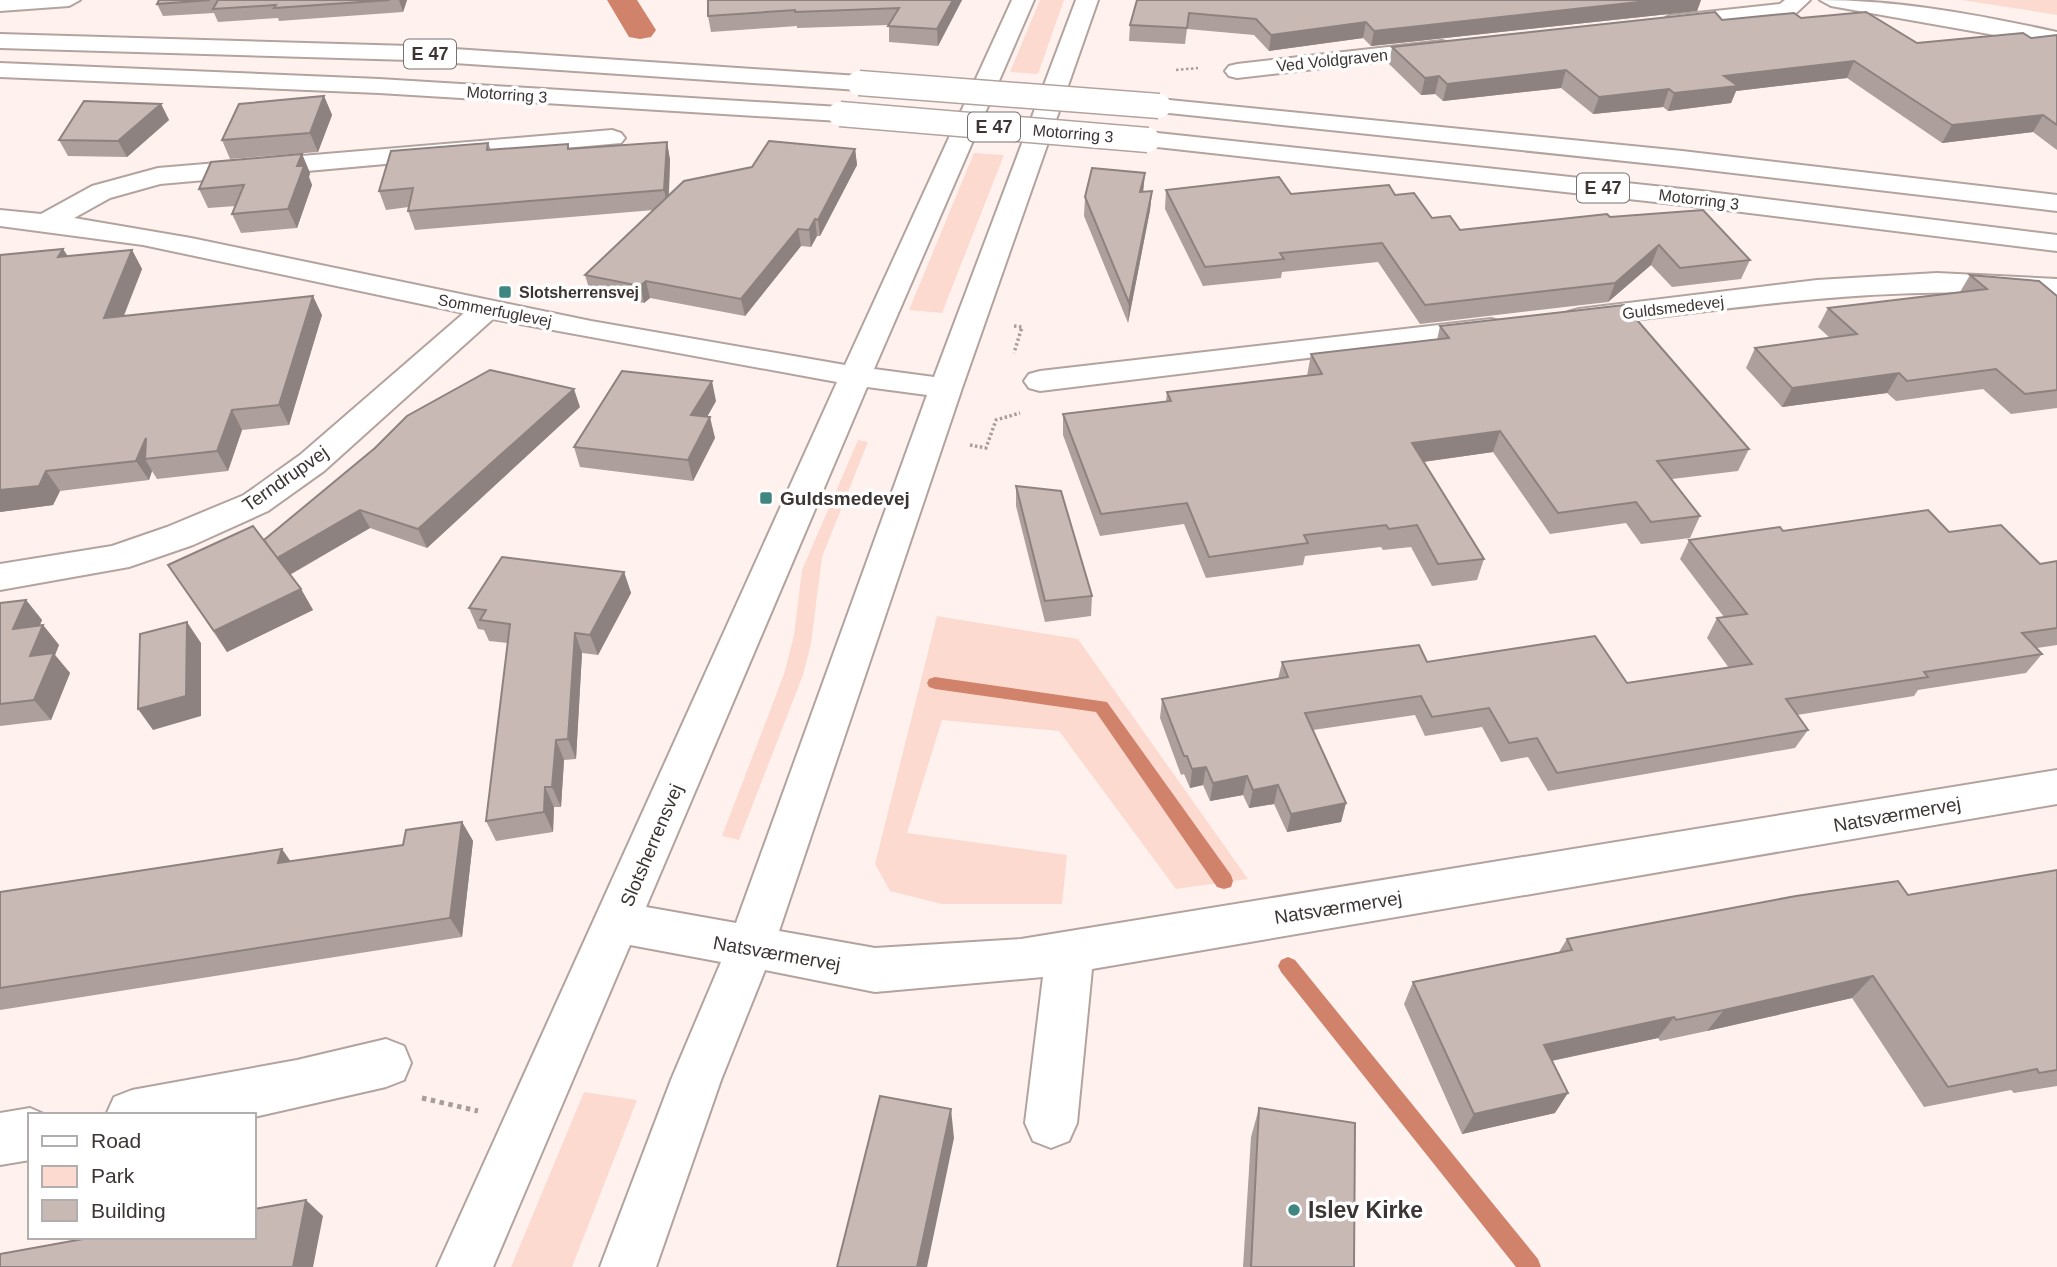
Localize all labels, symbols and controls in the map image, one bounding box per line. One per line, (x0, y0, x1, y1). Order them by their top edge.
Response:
road number: E 47 (404, 40, 456, 68)
street label: Ved Voldgraven (1275, 46, 1389, 75)
street label: Motorring 3 (466, 83, 548, 106)
road number: E 47 (968, 112, 1020, 142)
street label: Motorring 3 (1032, 122, 1114, 146)
road number: E 47 (1577, 174, 1629, 202)
street label: Motorring 3 (1658, 186, 1740, 213)
marker: Slotsherrensvej (497, 284, 513, 300)
place label: Slotsherrensvej (519, 284, 639, 301)
street label: Sommerfuglevej (437, 291, 553, 330)
street label: Guldsmedevej (1621, 293, 1725, 322)
street label: Terndrupvej (239, 441, 332, 515)
place label: Guldsmedevej (780, 488, 910, 509)
marker: Guldsmedevej (758, 490, 774, 506)
street label: Slotsherrensvej (616, 781, 687, 910)
street label: Natsværmervej (1832, 793, 1962, 836)
street label: Natsværmervej (1273, 887, 1403, 928)
street label: Natsværmervej (712, 932, 842, 975)
legend (28, 1113, 256, 1239)
text: Road (91, 1129, 141, 1152)
text: Park (91, 1164, 135, 1187)
place label: Islev Kirke (1308, 1197, 1423, 1223)
text: Building (91, 1199, 166, 1222)
marker: Islev Kirke (1286, 1202, 1302, 1218)

